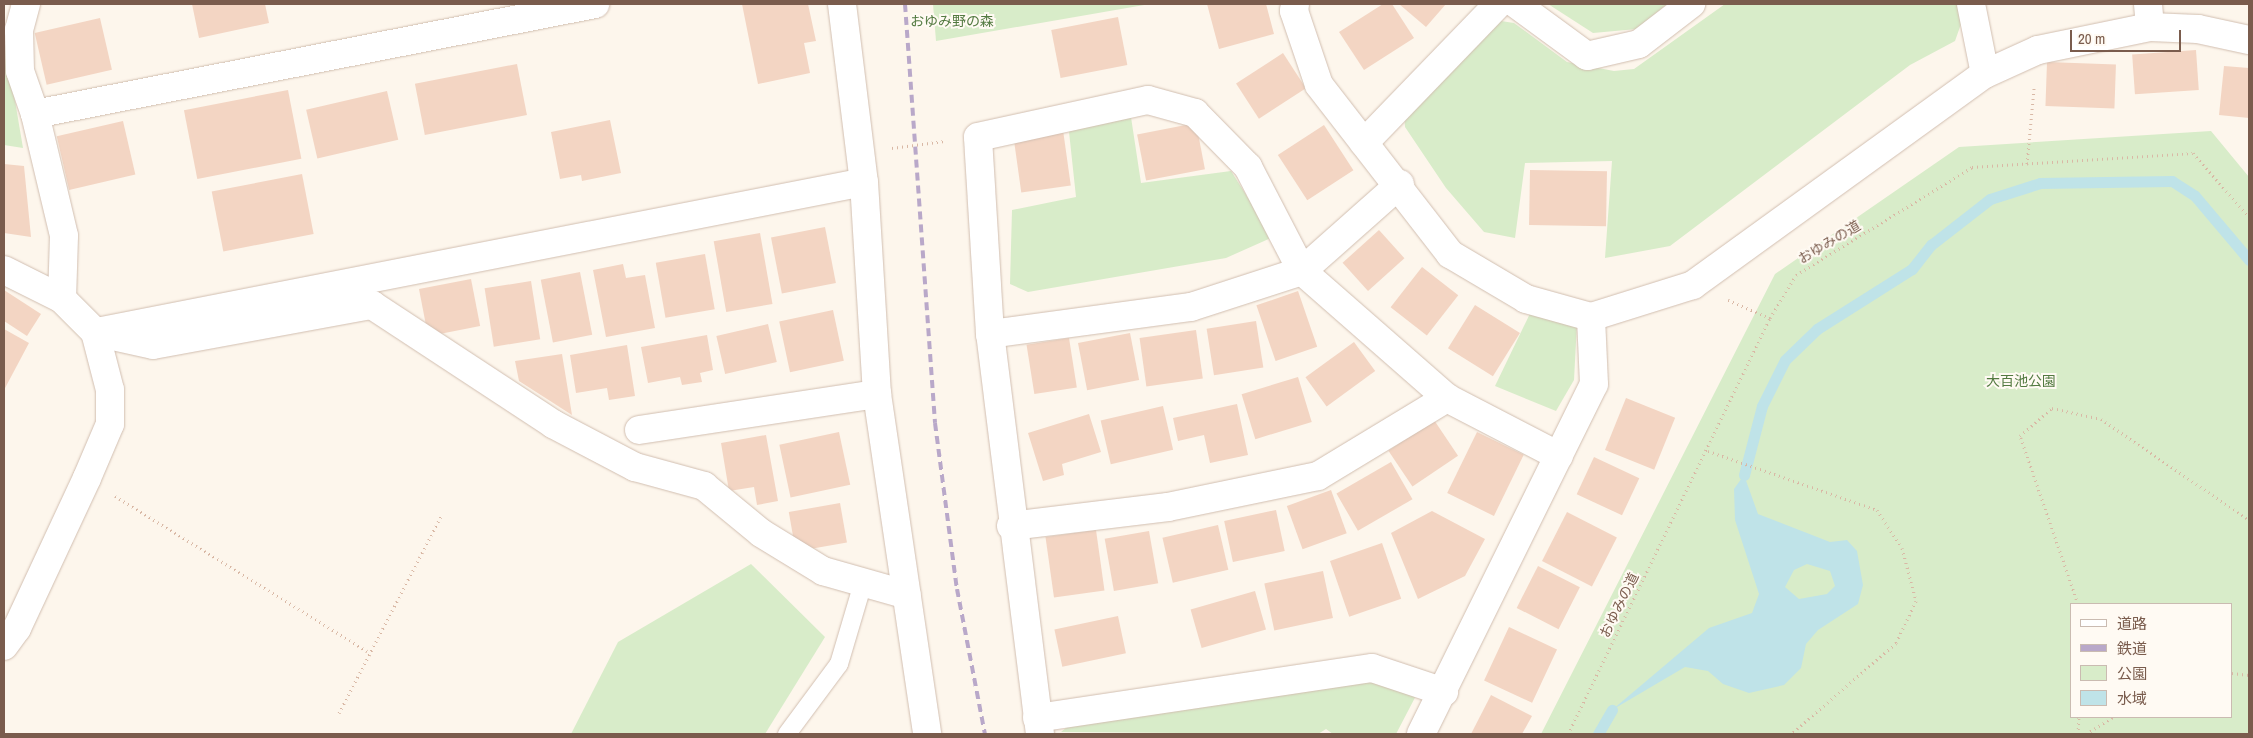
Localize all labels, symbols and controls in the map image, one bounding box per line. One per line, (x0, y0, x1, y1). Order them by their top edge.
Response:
park label: おゆみ野の森 (910, 13, 994, 29)
scale bar (2073, 20, 2184, 52)
text: 20 m (2078, 28, 2105, 49)
street label: おゆみの道 (1795, 217, 1863, 267)
park label: 大百池公園 (1986, 373, 2056, 389)
street label: おゆみの道 (1596, 570, 1642, 640)
legend (2070, 603, 2233, 718)
text: 道路 (2117, 613, 2147, 634)
text: 鉄道 (2117, 638, 2147, 659)
text: 公園 (2117, 663, 2147, 684)
text: 水域 (2117, 688, 2147, 709)

